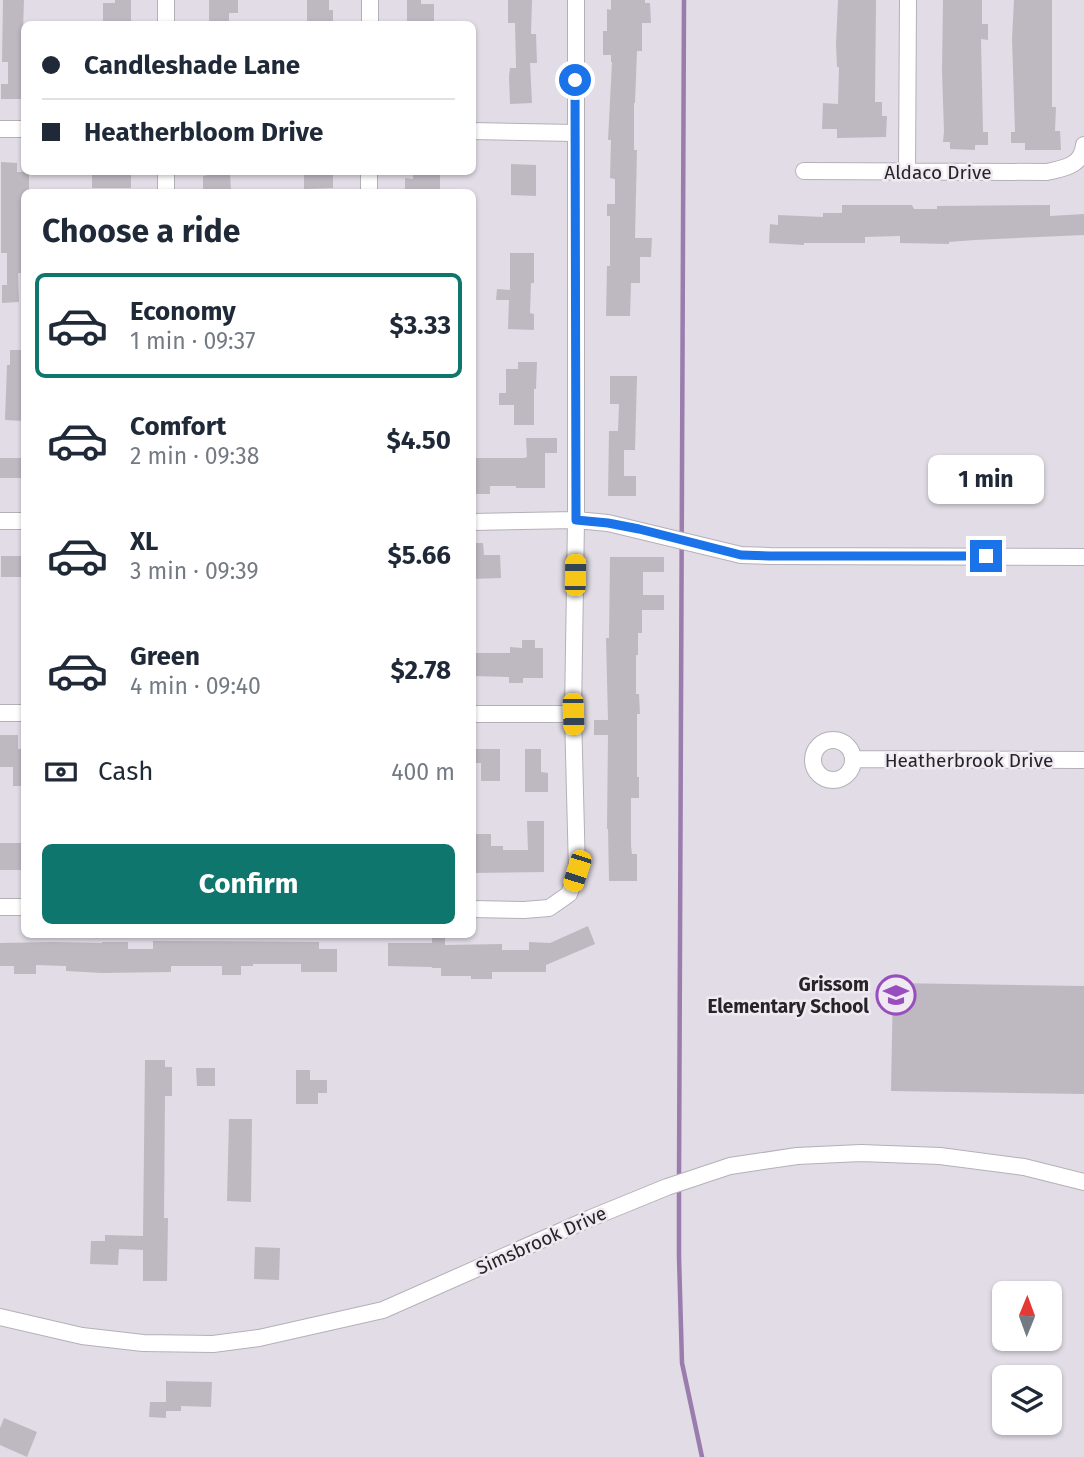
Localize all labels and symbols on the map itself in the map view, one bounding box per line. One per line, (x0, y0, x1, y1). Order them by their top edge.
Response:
route start (559, 64, 591, 96)
street label: Aldaco Drive (884, 161, 992, 184)
callout: 1 min (928, 454, 1044, 504)
route end (970, 540, 1002, 572)
car (565, 554, 586, 596)
car (562, 693, 585, 735)
street label: Heatherbrook Drive (885, 749, 1053, 772)
car (561, 848, 594, 894)
place label: Grissom Elementary School (707, 973, 869, 1018)
school or university icon: Grissom Elementary School (875, 974, 917, 1016)
street label: Simsbrook Drive (472, 1201, 610, 1280)
north arrow (992, 1281, 1062, 1351)

